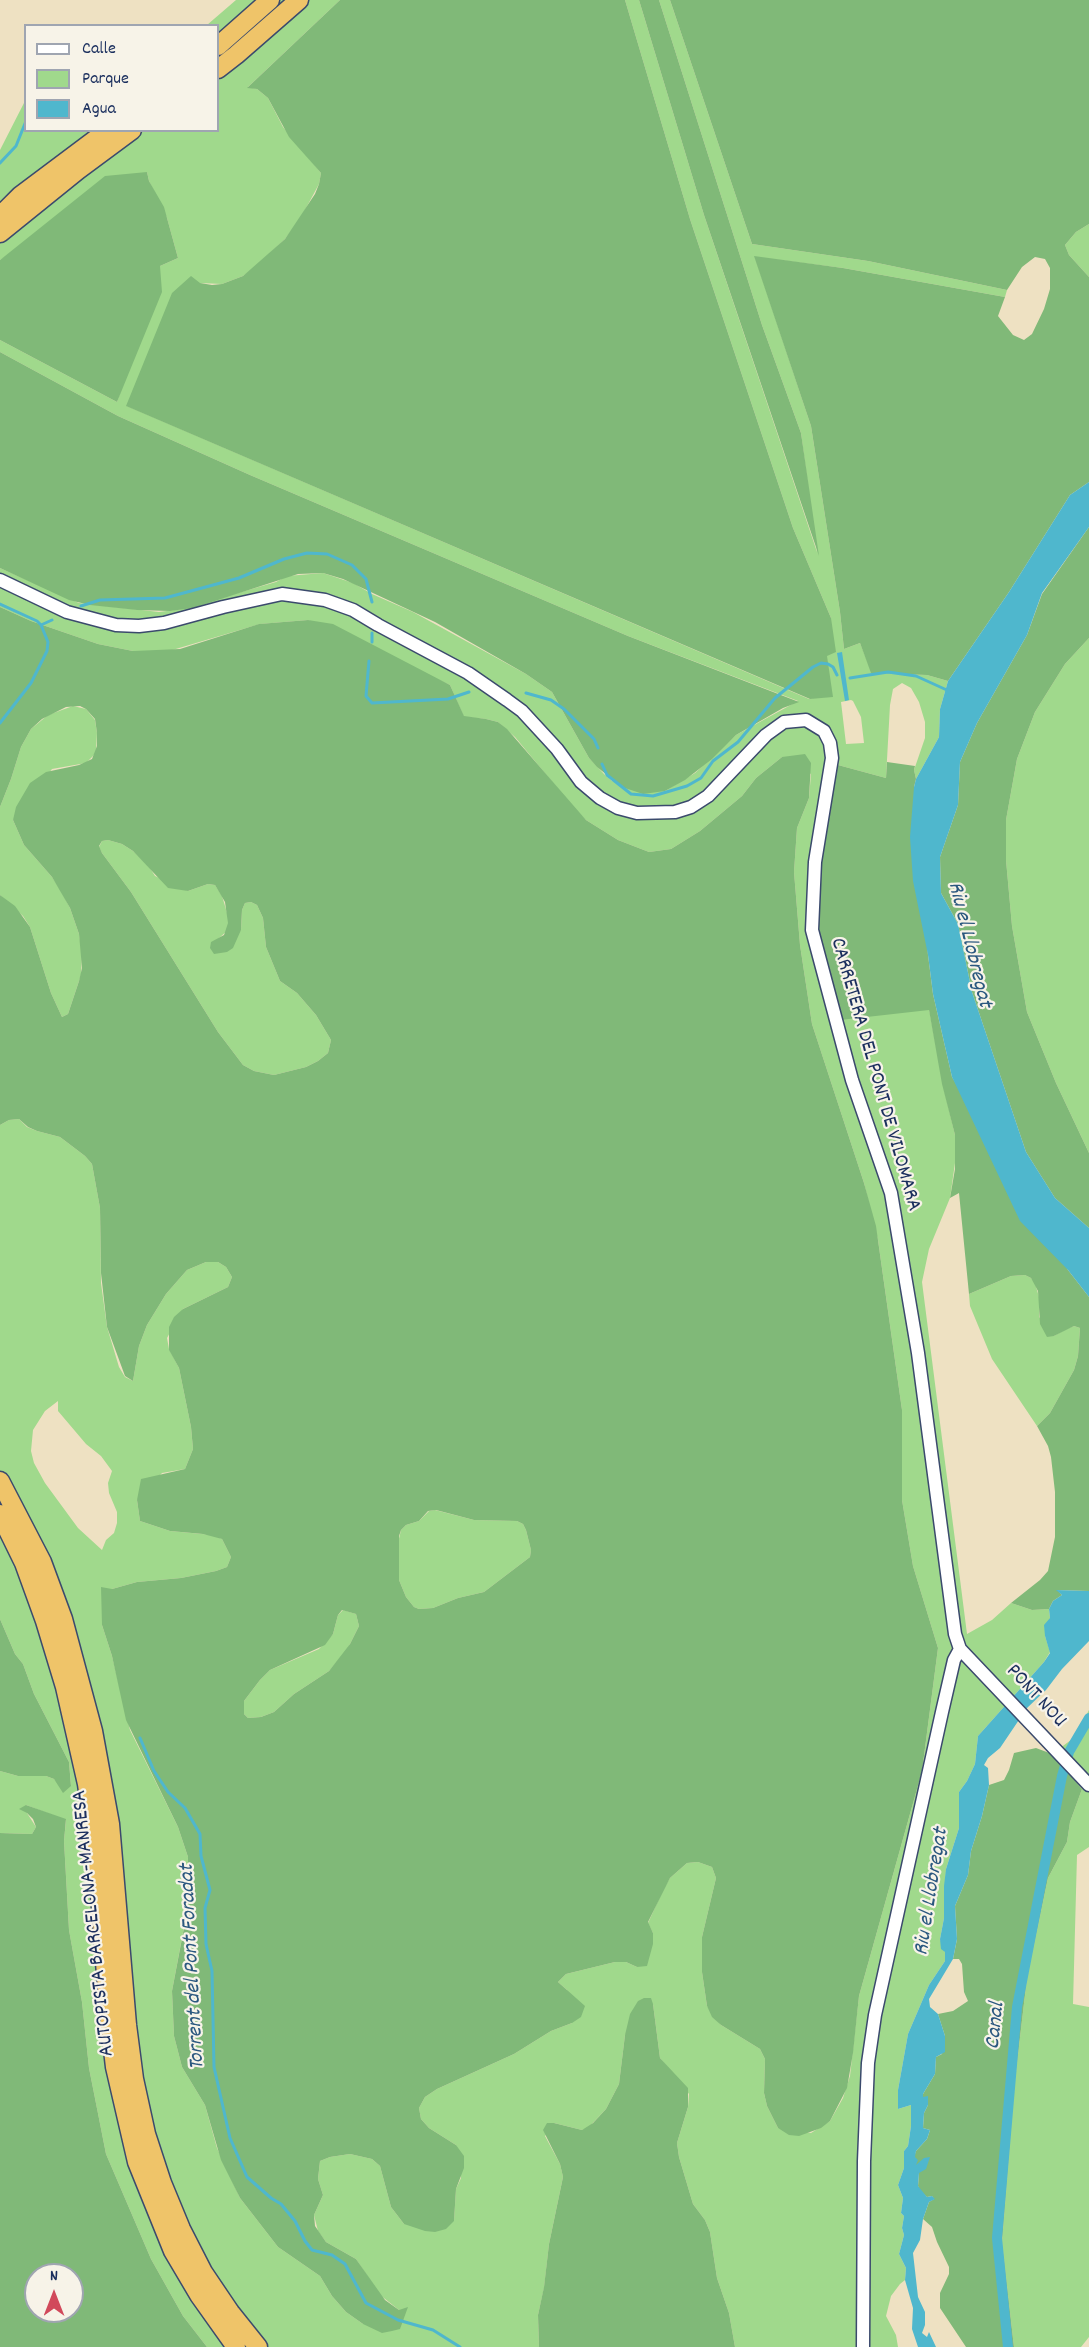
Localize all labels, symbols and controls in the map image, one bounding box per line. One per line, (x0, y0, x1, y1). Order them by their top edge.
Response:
legend (24, 24, 219, 132)
text: Calle (82, 37, 116, 62)
text: Parque (82, 67, 129, 92)
text: Agua (82, 97, 116, 122)
water label: Riu el Llobregat (940, 879, 996, 1011)
street label: CARRETERA DEL PONT DE VILOMARA (823, 935, 925, 1215)
street label: PONT NOU (999, 1660, 1071, 1734)
street label: AUTOPISTA BARCELONA-MANRESA (68, 1788, 122, 2058)
water label: Riu el Llobregat (910, 1826, 956, 1958)
water label: Torrent del Pont Foradat (175, 1863, 213, 2071)
water label: Canal (981, 2001, 1013, 2051)
north arrow (24, 2263, 84, 2323)
text: N (50, 2265, 58, 2288)

